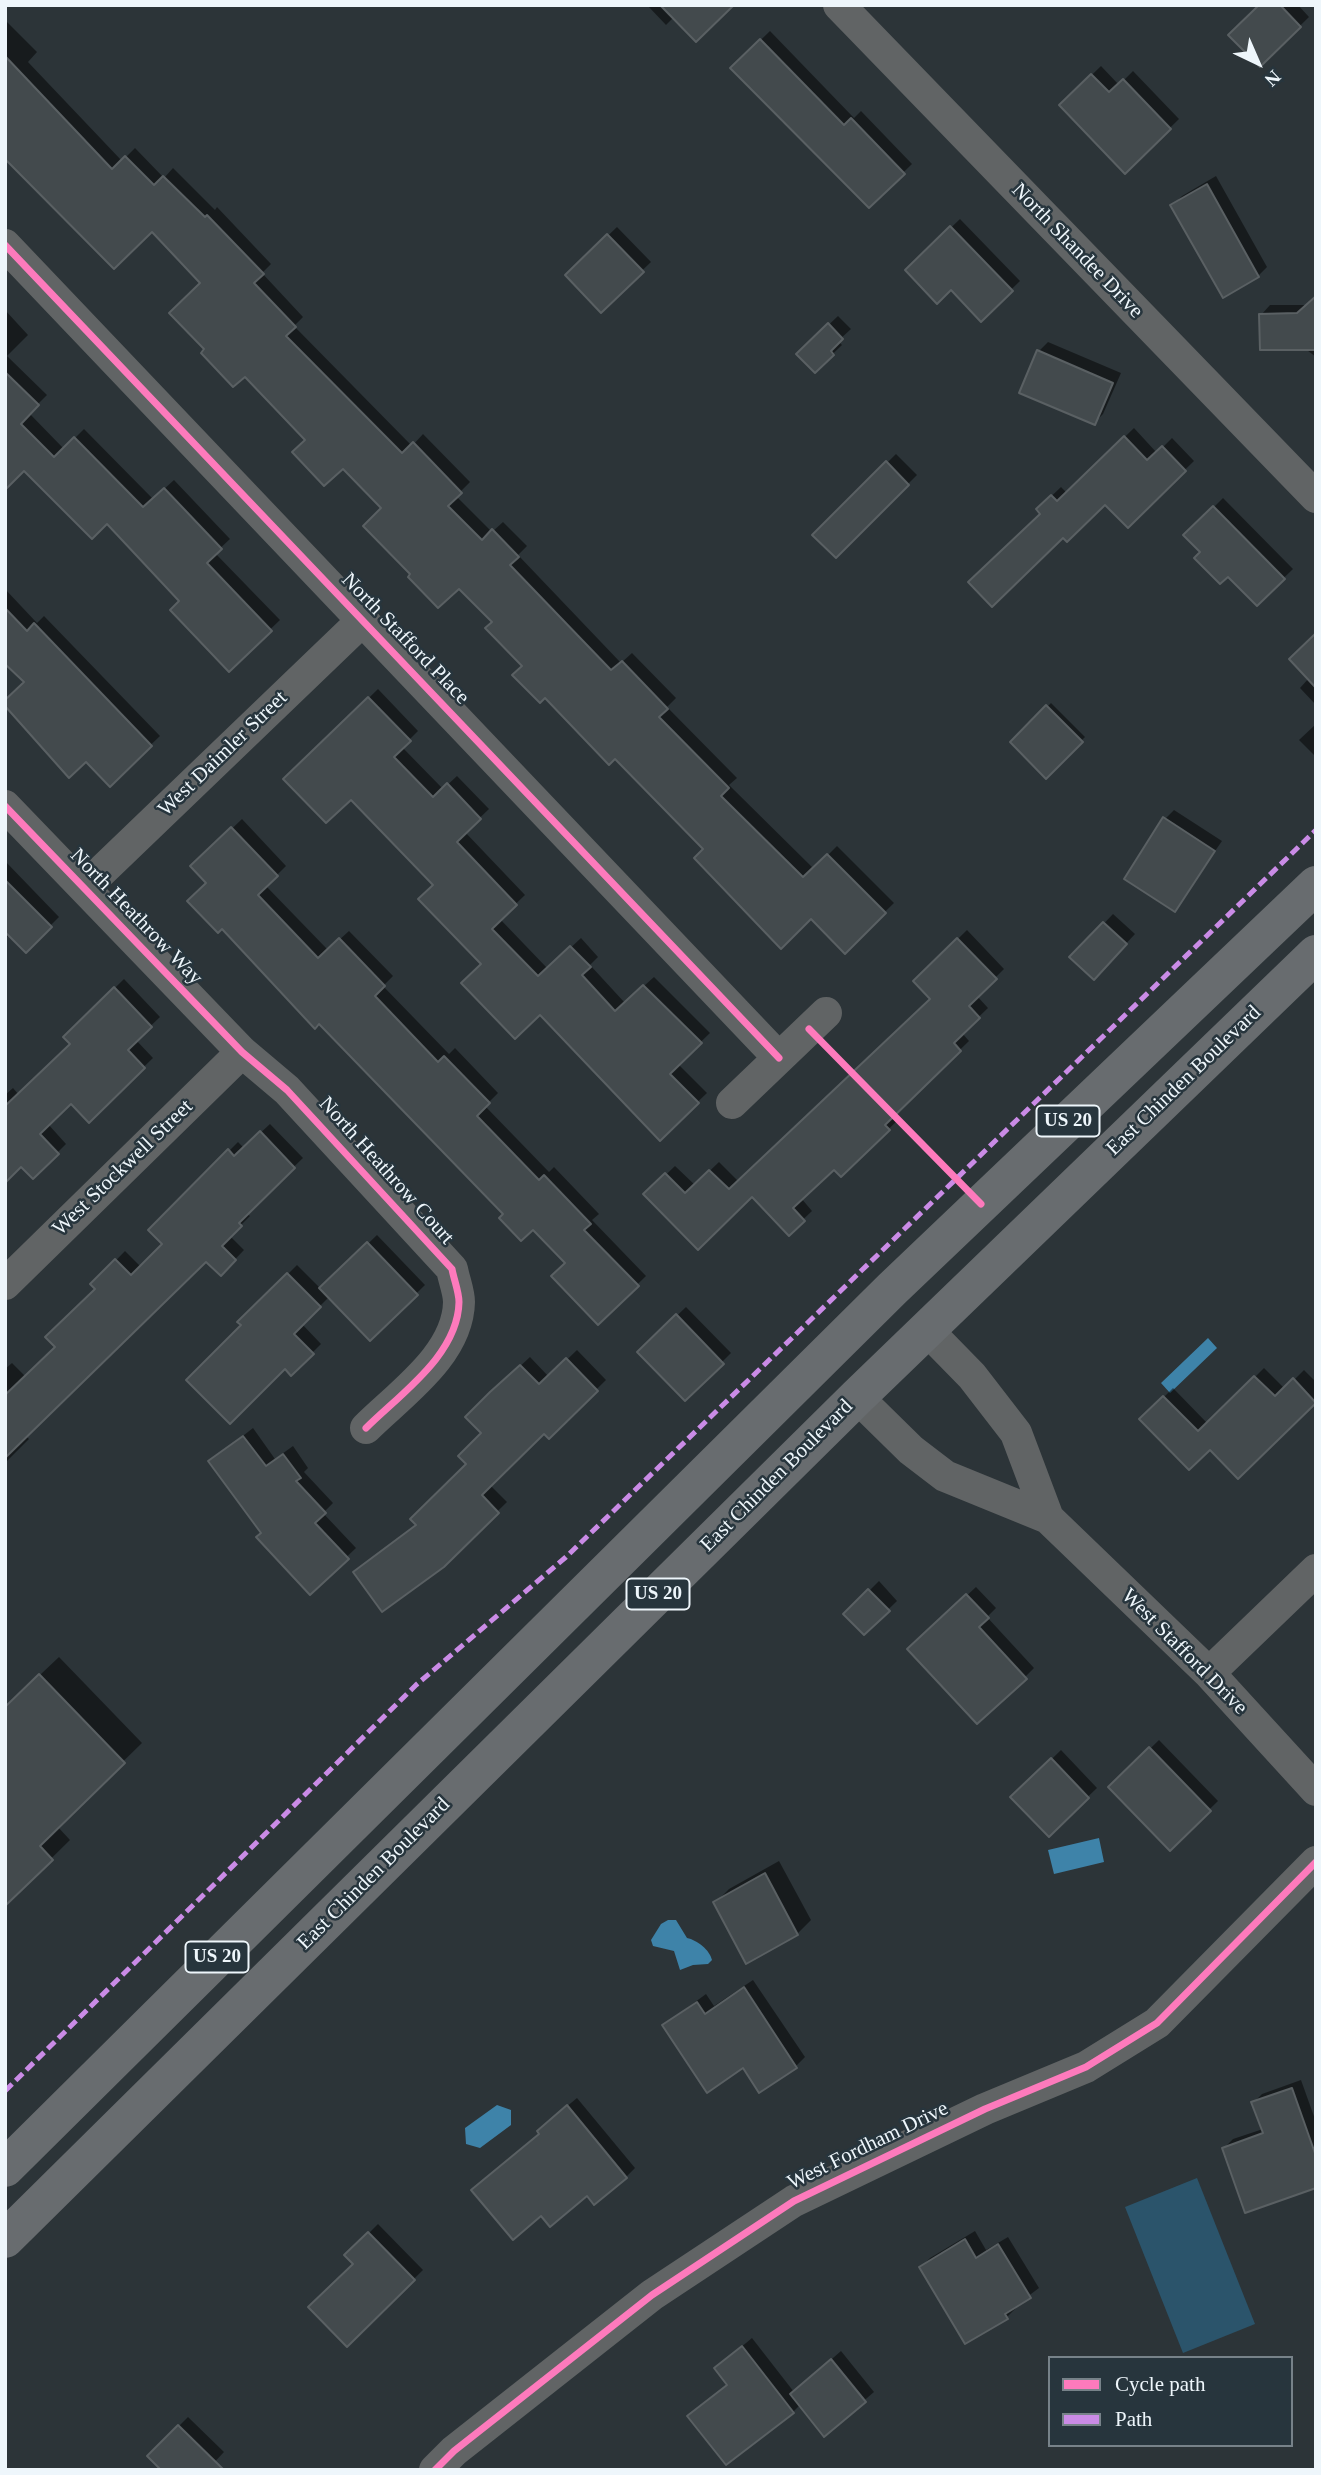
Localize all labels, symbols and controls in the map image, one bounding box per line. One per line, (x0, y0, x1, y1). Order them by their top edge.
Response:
north arrow (1223, 28, 1293, 98)
text: N (1261, 66, 1285, 91)
street label: North Shandee Drive (1006, 178, 1148, 324)
street label: North Stafford Place (336, 568, 474, 710)
street label: West Daimler Street (153, 686, 293, 822)
street label: North Heathrow Way (64, 843, 208, 991)
street label: East Chinden Boulevard (1101, 1001, 1267, 1161)
street label: North Heathrow Court (313, 1092, 459, 1250)
street label: West Stockwell Street (48, 1095, 198, 1241)
road number: US 20 (1036, 1106, 1100, 1136)
street label: East Chinden Boulevard (696, 1395, 858, 1557)
road number: US 20 (626, 1578, 690, 1610)
street label: West Stafford Drive (1116, 1584, 1252, 1720)
street label: East Chinden Boulevard (293, 1793, 455, 1955)
road number: US 20 (186, 1941, 248, 1972)
street label: West Fordham Drive (784, 2096, 952, 2196)
legend (1048, 2356, 1293, 2447)
text: Cycle path (1115, 2372, 1205, 2396)
text: Path (1115, 2407, 1152, 2431)

